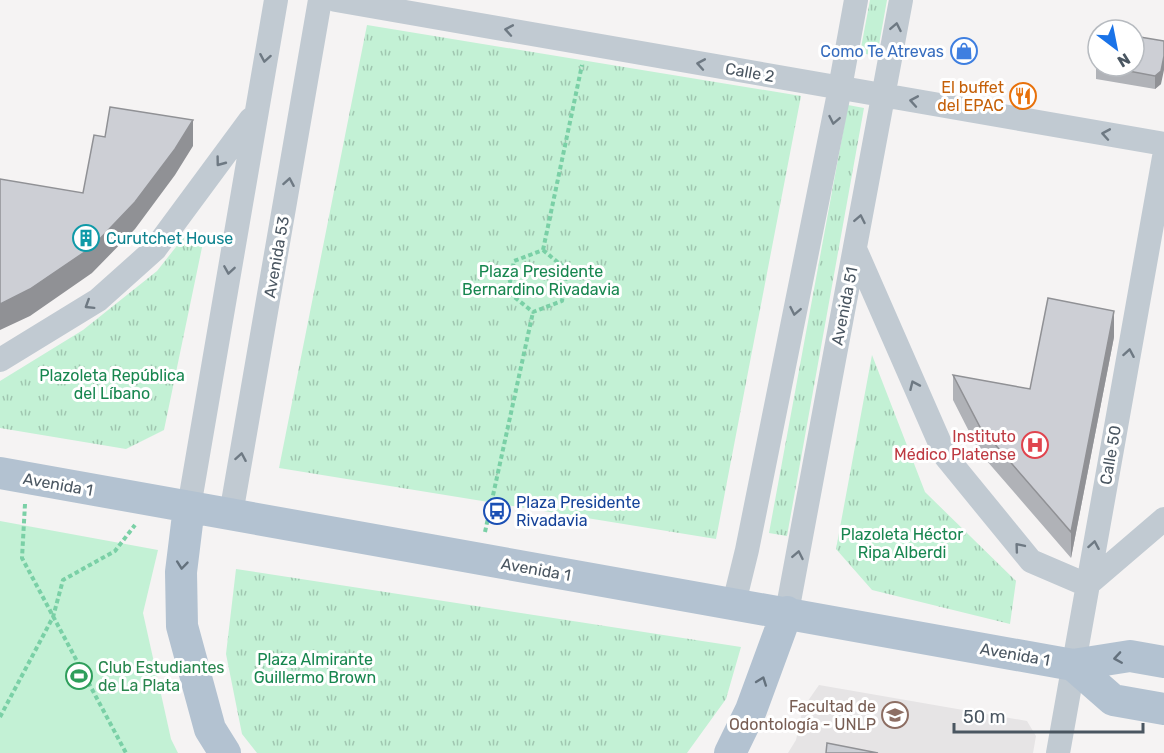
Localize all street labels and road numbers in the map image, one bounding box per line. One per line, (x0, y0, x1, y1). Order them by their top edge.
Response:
street label: Calle 2 (724, 59, 776, 86)
street label: Avenida 53 (260, 215, 293, 299)
street label: Avenida 51 (828, 265, 861, 347)
street label: Calle 50 (1096, 424, 1125, 486)
street label: Avenida 1 (22, 469, 94, 500)
street label: Avenida 1 (500, 554, 572, 585)
street label: Avenida 1 (979, 639, 1051, 670)

